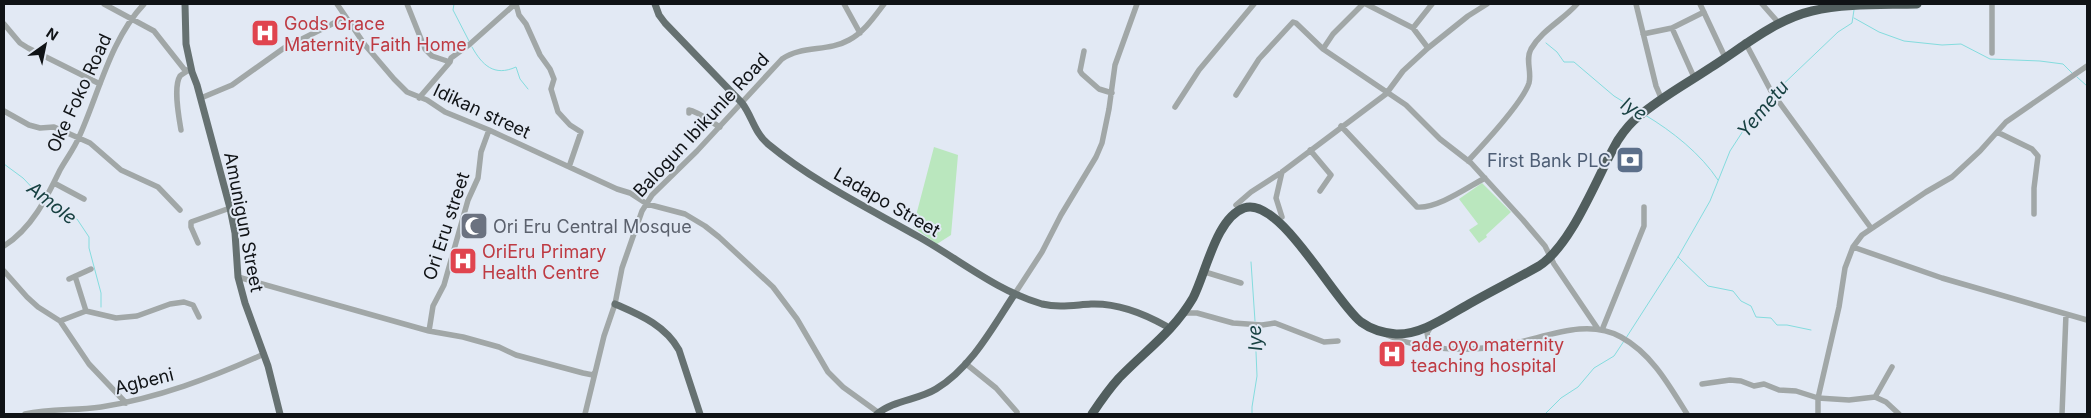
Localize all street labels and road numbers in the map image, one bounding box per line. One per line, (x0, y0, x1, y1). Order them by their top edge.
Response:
street label: Oke Foko Road (42, 30, 116, 156)
street label: Balogun Ibikunle Road (629, 49, 773, 201)
street label: Idikan street (430, 79, 534, 143)
street label: Amunigun Street (220, 150, 268, 294)
street label: Ladapo Street (830, 163, 944, 241)
street label: Ori Eru street (419, 169, 473, 283)
street label: Agbeni (112, 364, 176, 398)

